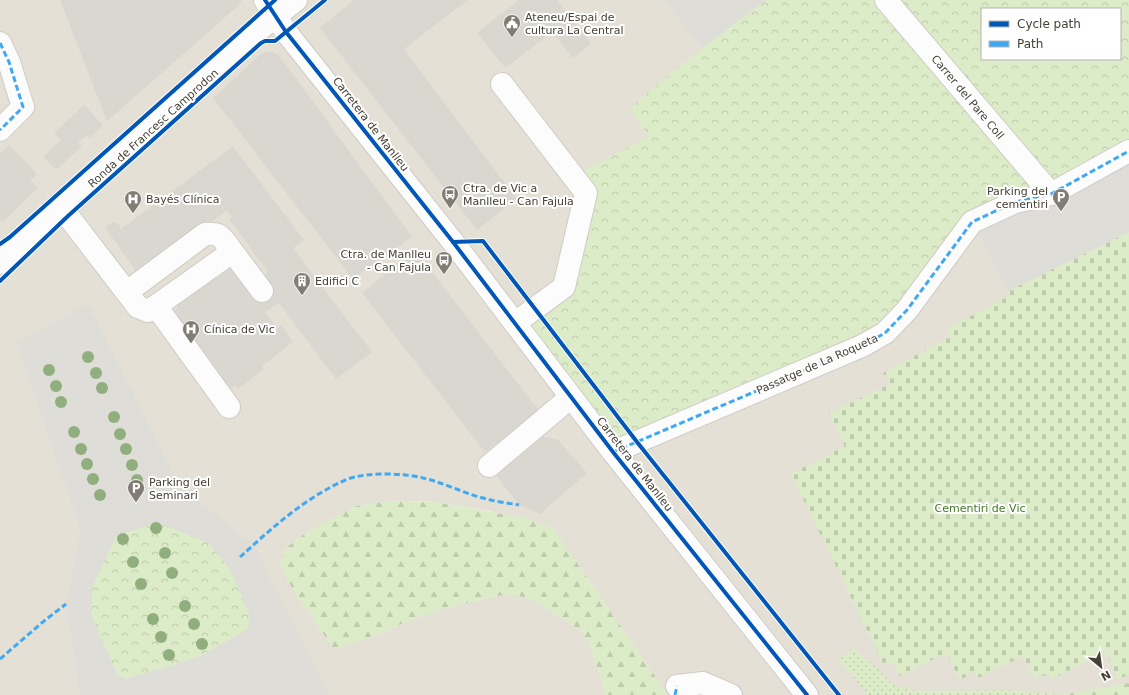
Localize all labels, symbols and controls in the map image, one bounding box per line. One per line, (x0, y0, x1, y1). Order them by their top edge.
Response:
legend (981, 8, 1121, 60)
place label: Ateneu/Espai de cultura La Central (525, 11, 624, 37)
public building icon: Ateneu/Espai de cultura La Central (502, 13, 522, 38)
text: Cycle path (1017, 17, 1081, 31)
text: Path (1017, 37, 1043, 51)
street label: Carrer del Pare Coll (929, 53, 1007, 142)
street label: Ronda de Francesc Camprodon (85, 66, 221, 190)
street label: Carretera de Manlleu (330, 75, 411, 174)
place label: Ctra. de Vic a Manlleu - Can Fajula (463, 182, 574, 208)
bus stop icon: Ctra. de Vic a Manlleu - Can Fajula (440, 184, 460, 209)
place label: Parking del cementiri (987, 185, 1048, 211)
parking icon: Parking del cementiri (1051, 187, 1071, 212)
hospital icon: Bayés Clínica (123, 189, 143, 214)
place label: Bayés Clínica (146, 193, 219, 206)
place label: Ctra. de Manlleu - Can Fajula (340, 248, 431, 274)
bus stop icon: Ctra. de Manlleu - Can Fajula (434, 250, 454, 275)
building icon: Edifici C (292, 271, 312, 296)
place label: Edifici C (315, 275, 360, 288)
hospital icon: Cínica de Vic (181, 319, 201, 344)
place label: Cínica de Vic (204, 323, 275, 336)
street label: Passatge de La Roqueta (754, 332, 880, 397)
street label: Carretera de Manlleu (594, 415, 675, 514)
place label: Parking del Seminari (149, 476, 210, 502)
parking icon: Parking del Seminari (126, 478, 146, 503)
park label: Cementiri de Vic (935, 502, 1025, 515)
north arrow (1081, 647, 1121, 687)
text: N (1098, 667, 1113, 683)

